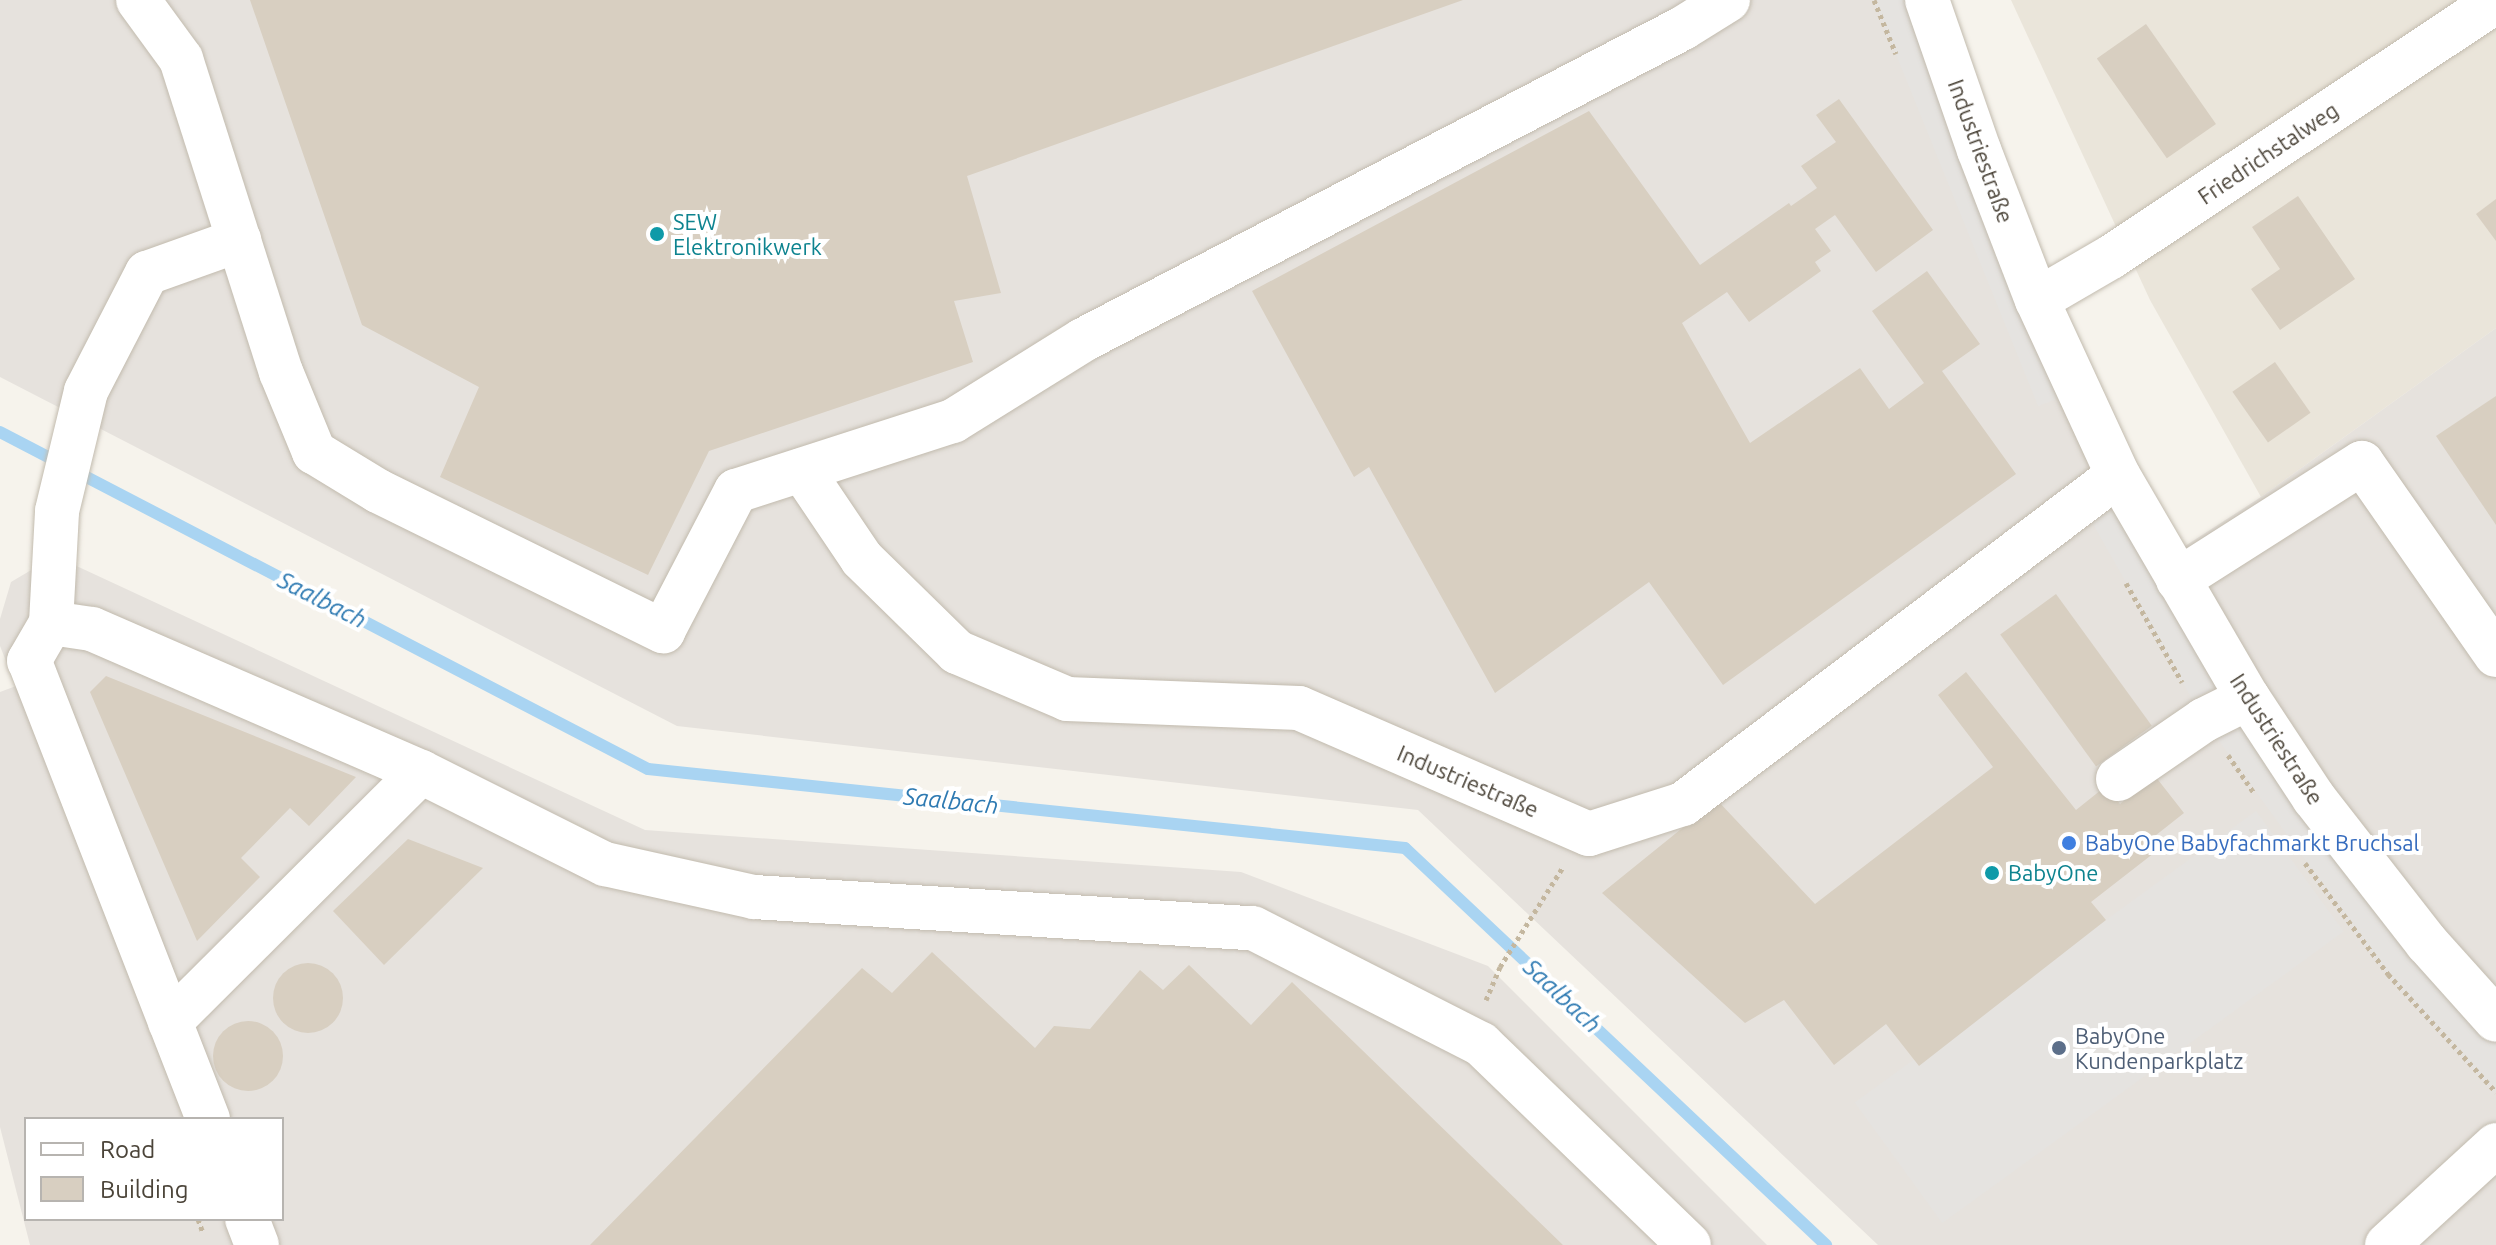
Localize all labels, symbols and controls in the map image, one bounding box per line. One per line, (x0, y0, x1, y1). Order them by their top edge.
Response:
street label: Industriestraße (1943, 76, 2019, 226)
street label: Friedrichstalweg (2193, 96, 2343, 210)
place label: SEW Elektronikwerk (673, 208, 822, 260)
marker: SEW Elektronikwerk (648, 225, 666, 243)
water label: Saalbach (273, 566, 371, 634)
street label: Industriestraße (2225, 669, 2329, 809)
street label: Industriestraße (1393, 739, 1543, 823)
water label: Saalbach (902, 782, 1000, 820)
place label: BabyOne Babyfachmarkt Bruchsal (2085, 830, 2419, 856)
marker: BabyOne Babyfachmarkt Bruchsal (2060, 834, 2078, 852)
place label: BabyOne (2008, 860, 2098, 886)
marker: BabyOne (1983, 864, 2001, 882)
water label: Saalbach (1517, 953, 1607, 1039)
place label: BabyOne Kundenparkplatz (2075, 1022, 2243, 1074)
marker: BabyOne Kundenparkplatz (2050, 1039, 2068, 1057)
legend (24, 1117, 284, 1221)
text: Road (100, 1136, 155, 1163)
text: Building (100, 1176, 188, 1203)

